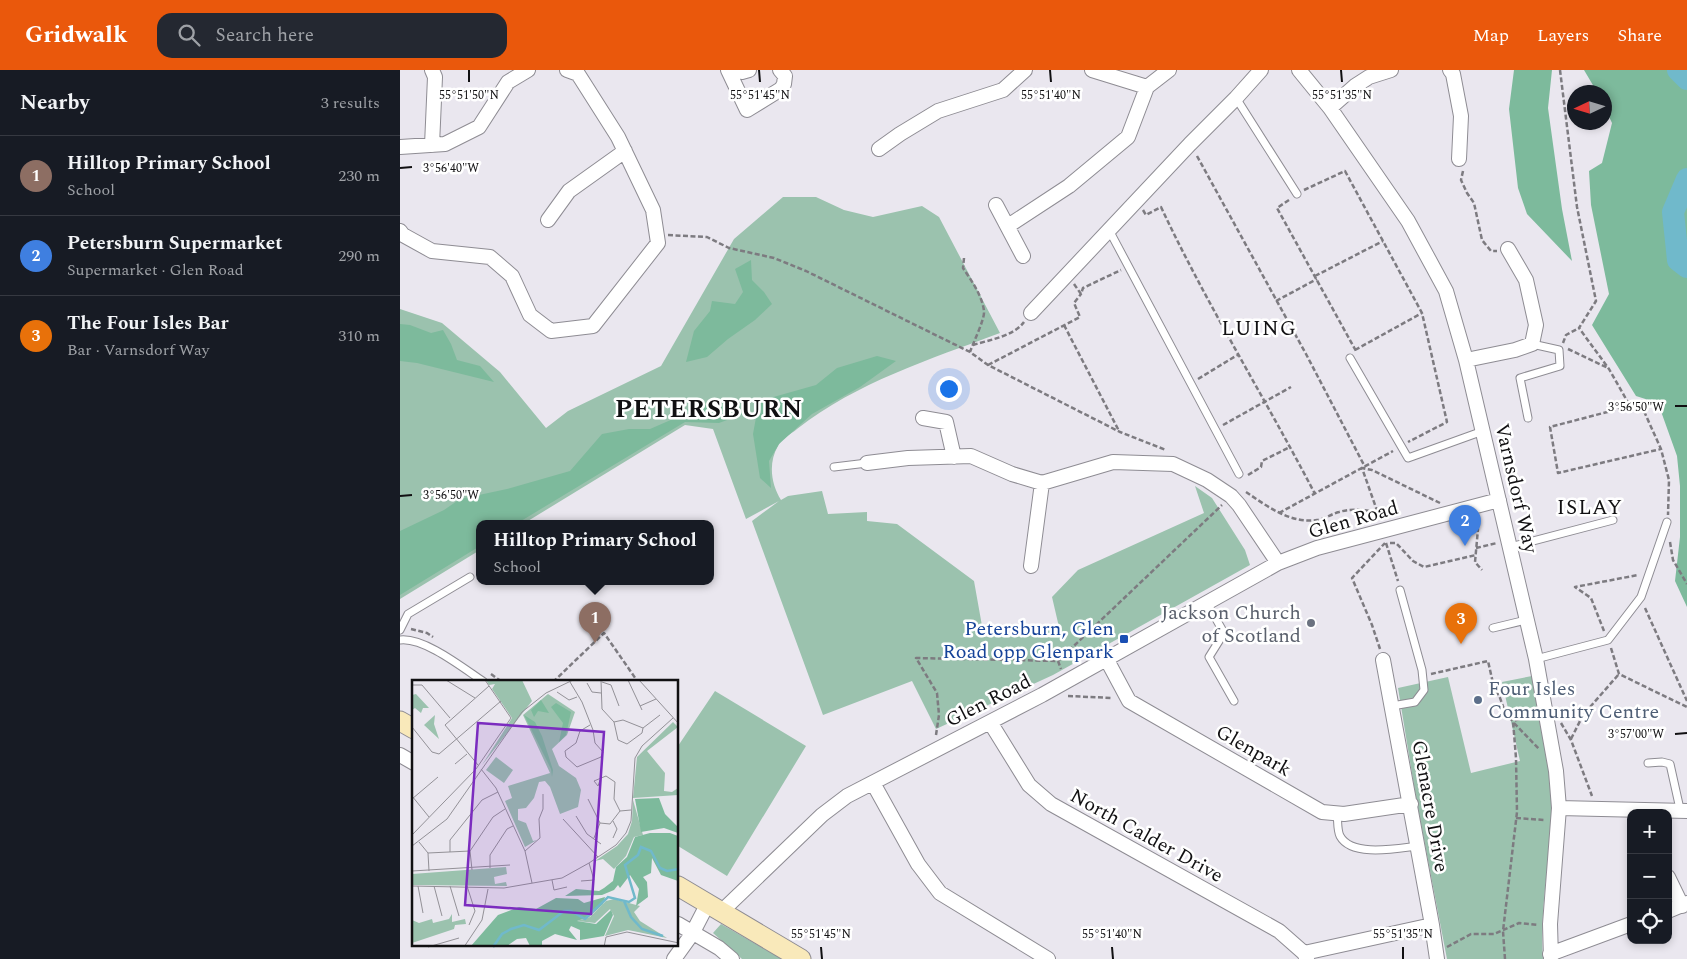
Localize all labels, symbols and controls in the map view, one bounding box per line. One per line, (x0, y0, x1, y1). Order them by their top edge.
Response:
search box (157, 13, 507, 58)
text: Gridwalk (25, 17, 127, 53)
icon: search (175, 21, 203, 49)
text: Search here (215, 21, 314, 50)
text: Map (1473, 22, 1509, 49)
text: Layers (1537, 22, 1589, 49)
text: Share (1617, 22, 1662, 49)
north arrow (1567, 85, 1612, 130)
text: 55°51'50"N (439, 86, 499, 105)
text: 55°51'45"N (730, 86, 790, 105)
text: 55°51'40"N (1021, 86, 1081, 105)
text: 55°51'35"N (1312, 86, 1372, 105)
text: Nearby (20, 87, 90, 119)
text: 3 results (321, 91, 380, 115)
text: Hilltop Primary School (67, 149, 271, 178)
text: 3°56'40"W (423, 159, 479, 178)
text: 1 (32, 164, 40, 188)
text: 230 m (338, 164, 380, 188)
text: School (67, 178, 115, 202)
text: Petersburn Supermarket (67, 229, 283, 258)
text: 2 (32, 244, 40, 268)
text: 290 m (338, 244, 380, 268)
text: Supermarket · Glen Road (67, 258, 244, 282)
text: The Four Isles Bar (67, 309, 229, 338)
district label: LUING (1221, 313, 1297, 345)
text: 3 (32, 324, 40, 348)
text: 310 m (338, 324, 380, 348)
text: Bar · Varnsdorf Way (67, 338, 210, 362)
your location (936, 376, 962, 402)
district label: PETERSBURN (615, 391, 803, 429)
text: 3°56'50"W (1608, 398, 1664, 417)
street label: Varnsdorf Way (1487, 420, 1546, 557)
text: 3°56'50"W (423, 486, 479, 505)
district label: ISLAY (1557, 492, 1623, 524)
street label: Glen Road (1305, 493, 1402, 547)
pin: 2 (1449, 505, 1481, 546)
popup (476, 520, 714, 585)
text: Hilltop Primary School (493, 526, 697, 555)
text: School (493, 555, 541, 579)
place label: Jackson Church of Scotland (1161, 598, 1301, 651)
pin: 1 (579, 602, 611, 643)
pin: 3 (1445, 603, 1477, 644)
place label: Petersburn, Glen Road opp Glenpark (943, 614, 1114, 667)
marker: Jackson Church of Scotland (1305, 617, 1317, 629)
marker: Petersburn, Glen Road opp Glenpark (1118, 633, 1130, 645)
street label: Glen Road (940, 666, 1037, 735)
place label: Four Isles Community Centre (1488, 674, 1659, 727)
inset map (412, 680, 679, 946)
marker: Four Isles Community Centre (1472, 694, 1484, 706)
street label: Glenpark (1210, 717, 1297, 785)
text: 3°57'00"W (1608, 725, 1664, 744)
street label: Glenacre Drive (1404, 738, 1456, 874)
street label: North Calder Drive (1064, 781, 1229, 891)
map controls (1627, 809, 1672, 944)
button: + (1627, 809, 1672, 854)
button: − (1627, 854, 1672, 899)
button: locate (1627, 899, 1672, 944)
text: 55°51'45"N (791, 925, 851, 944)
text: 55°51'40"N (1082, 925, 1142, 944)
text: 55°51'35"N (1373, 925, 1433, 944)

